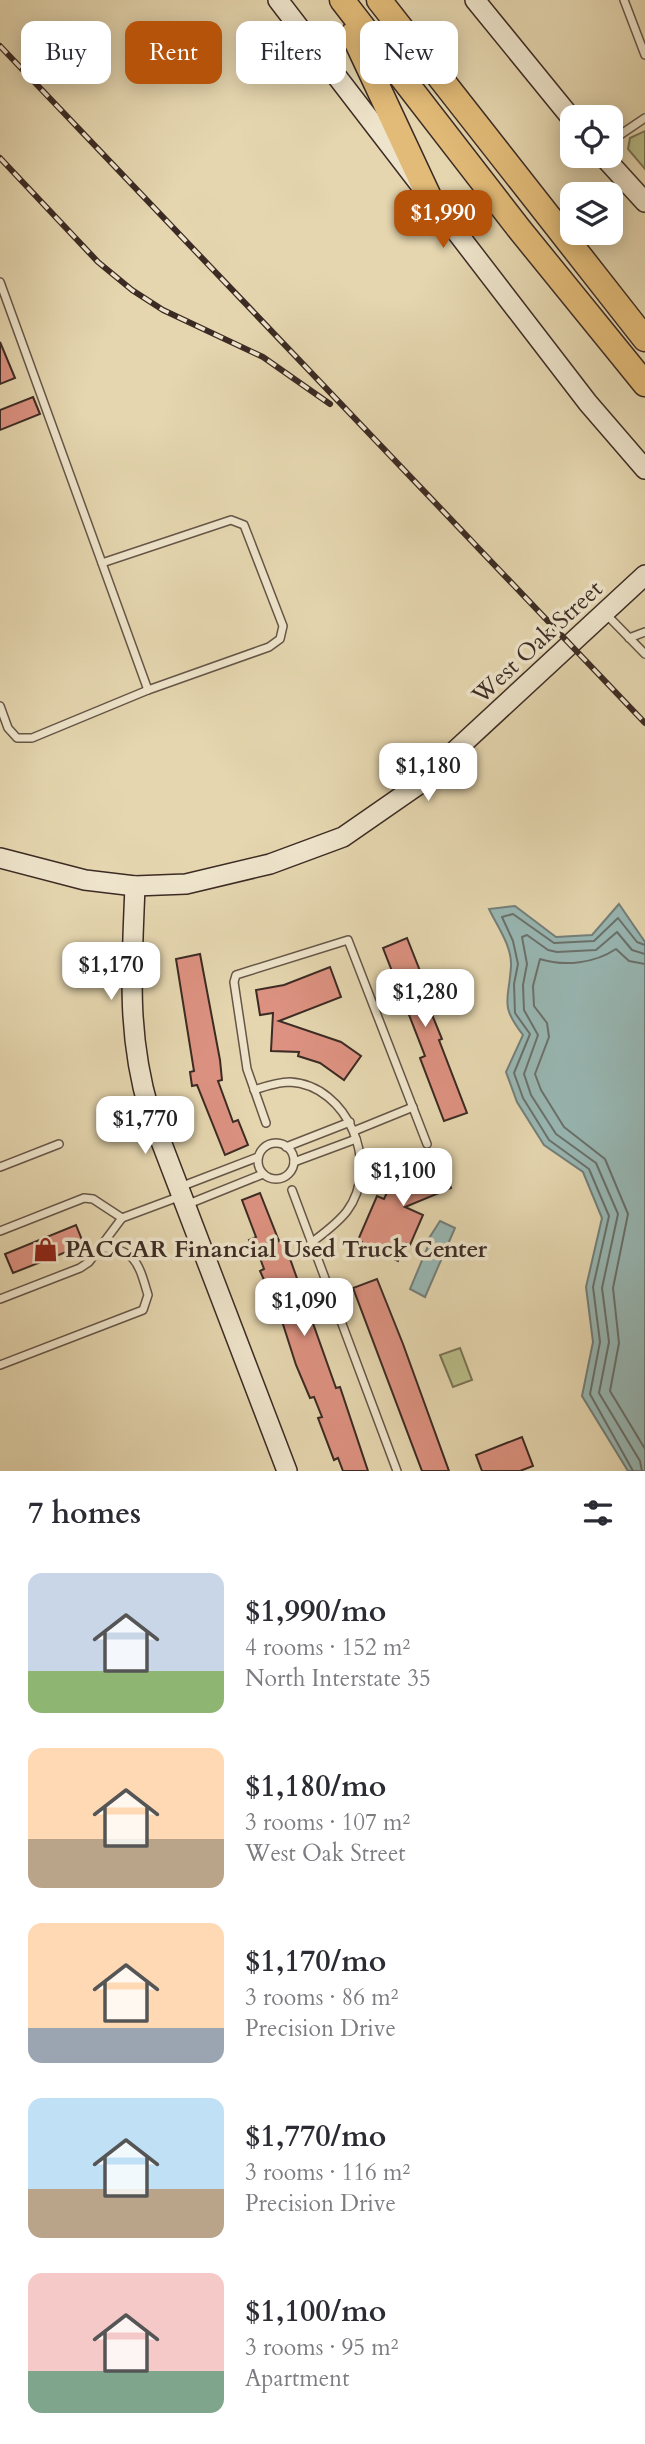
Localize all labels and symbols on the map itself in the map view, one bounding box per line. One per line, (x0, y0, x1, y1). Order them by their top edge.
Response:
pin: $1,990 (386, 190, 500, 250)
street label: West Oak Street (464, 573, 610, 712)
pin: $1,180 (371, 744, 485, 803)
pin: $1,170 (54, 942, 168, 1002)
pin: $1,280 (368, 970, 482, 1029)
pin: $1,770 (88, 1096, 202, 1156)
pin: $1,100 (346, 1148, 460, 1208)
place label: PACCAR Financial Used Truck Center (65, 1233, 487, 1266)
shop icon: PACCAR Financial Used Truck Center (31, 1235, 59, 1263)
pin: $1,090 (247, 1278, 361, 1338)

